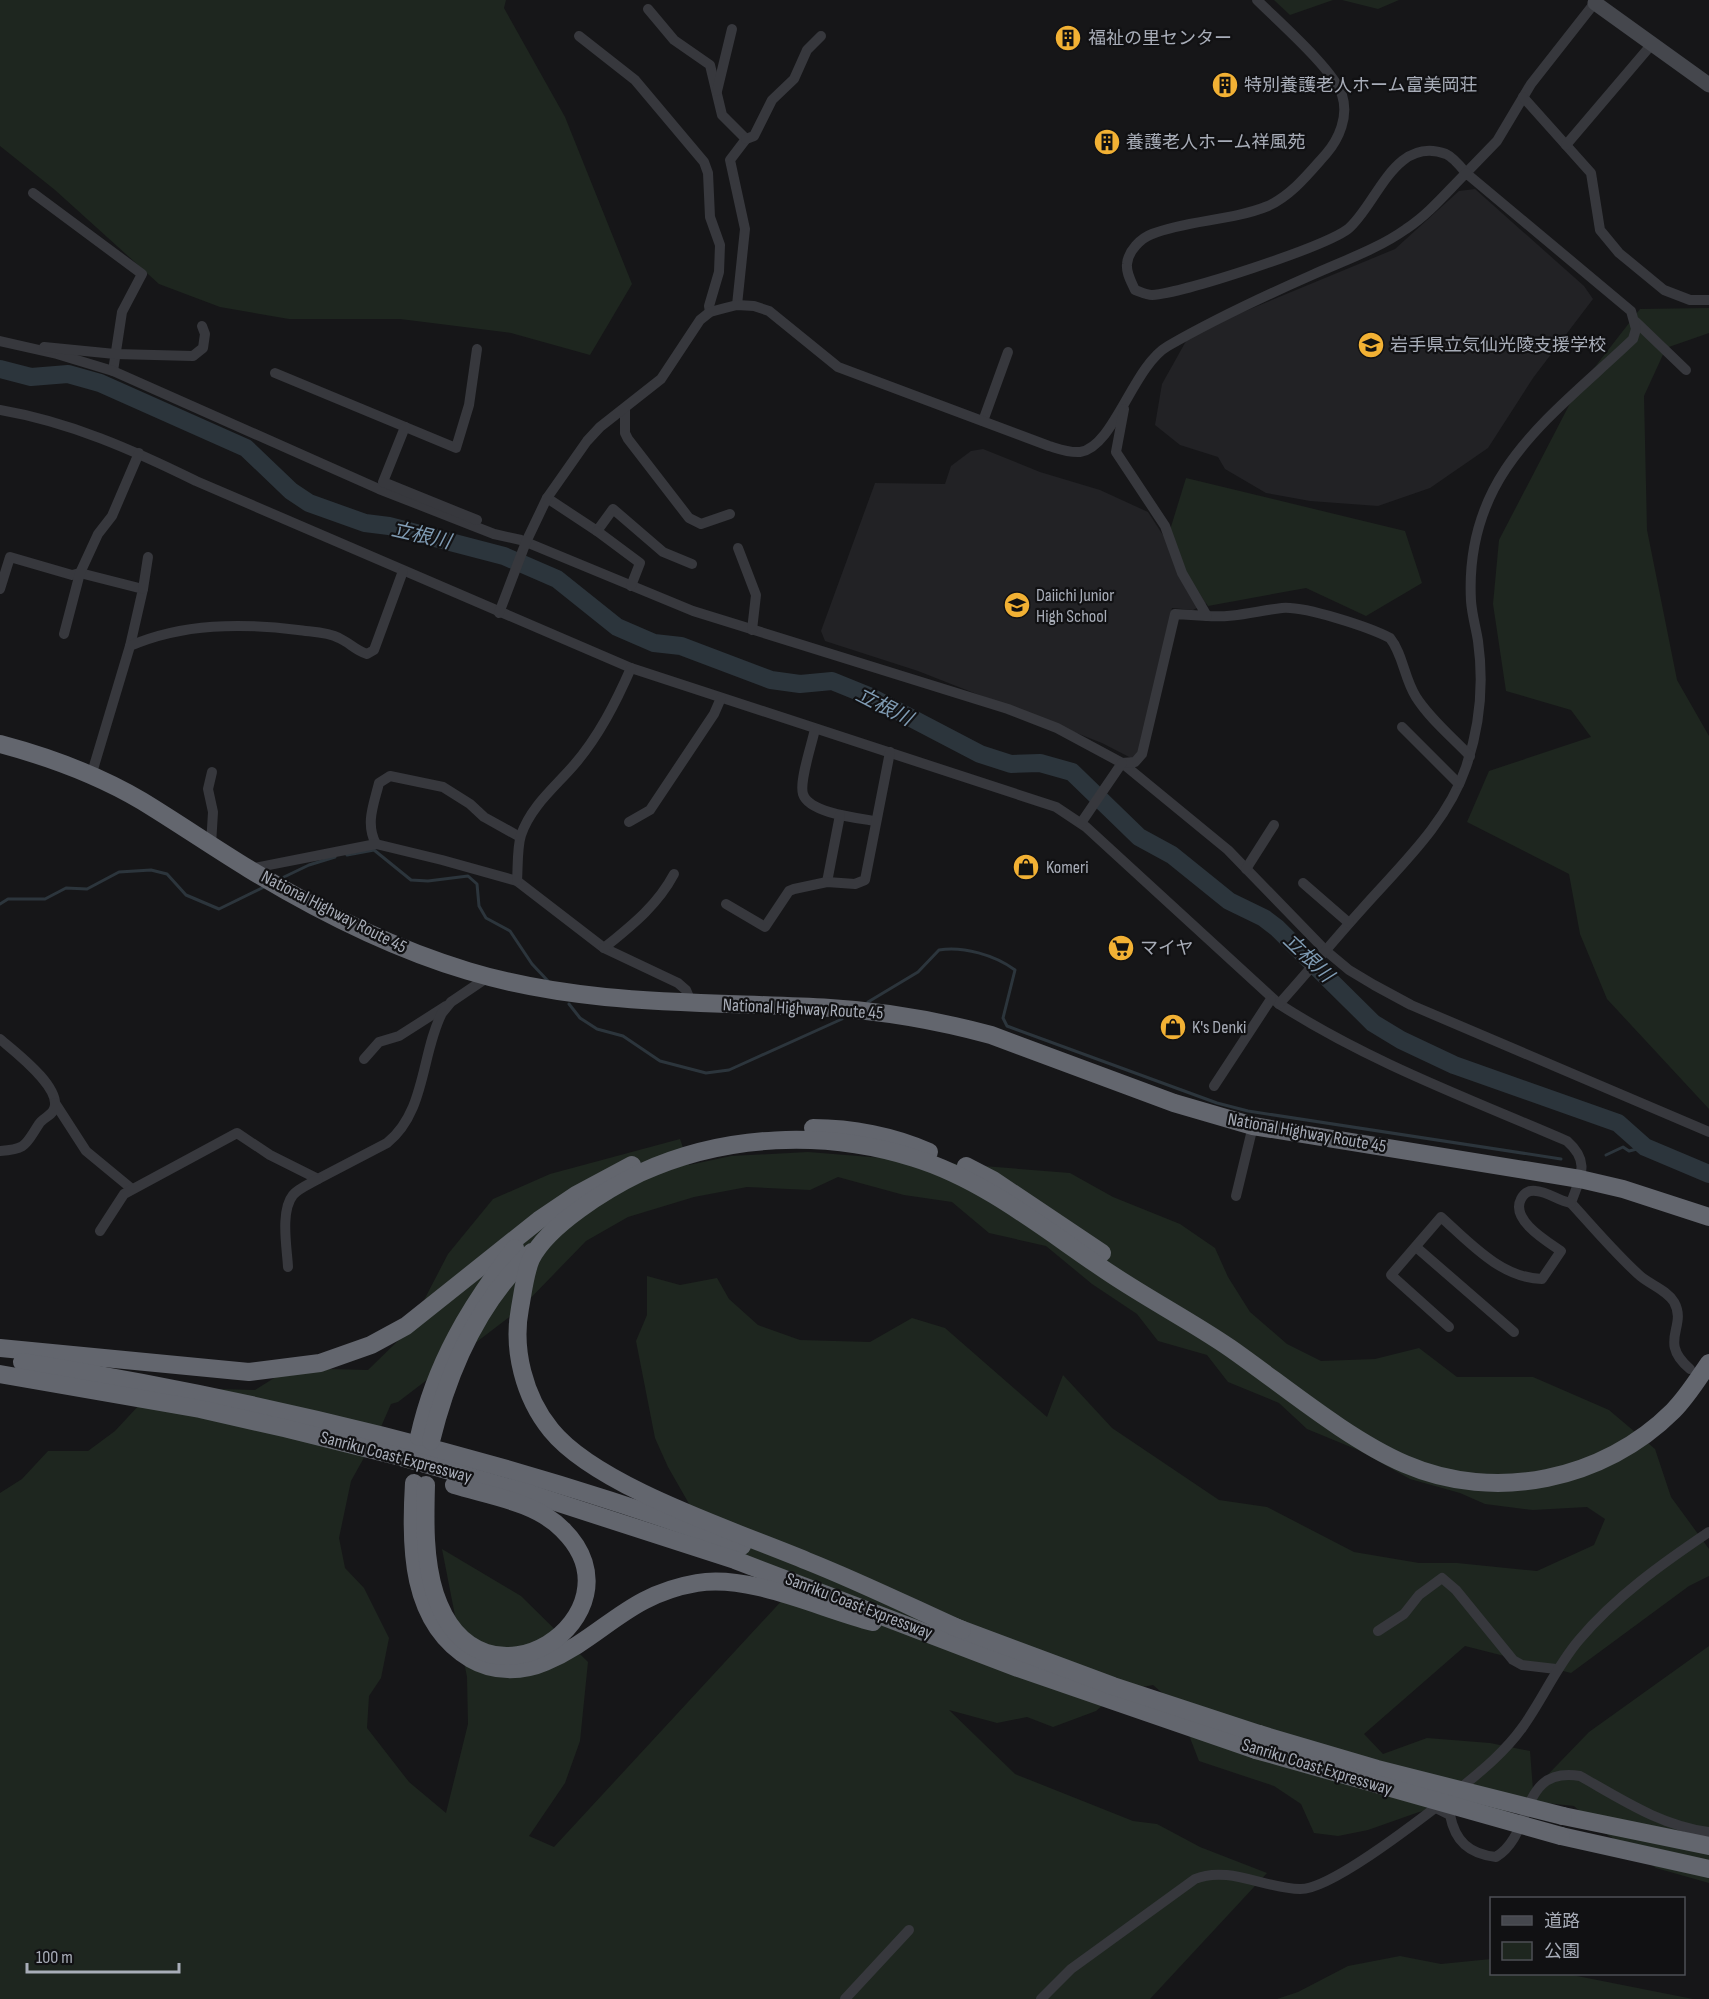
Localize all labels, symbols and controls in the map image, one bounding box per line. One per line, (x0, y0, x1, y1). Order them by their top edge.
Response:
building icon: 福祉の里センター (1053, 23, 1083, 53)
place label: 福祉の里センター (1088, 28, 1232, 49)
building icon: 特別養護老人ホーム富美岡荘 (1210, 70, 1240, 100)
place label: 特別養護老人ホーム富美岡荘 (1244, 75, 1477, 96)
building icon: 養護老人ホーム祥風苑 (1092, 127, 1122, 157)
place label: 養護老人ホーム祥風苑 (1126, 132, 1305, 153)
school or university icon: 岩手県立気仙光陵支援学校 (1356, 330, 1386, 360)
place label: 岩手県立気仙光陵支援学校 (1390, 335, 1606, 356)
water label: 立根川 (389, 518, 455, 555)
place label: Daiichi Junior High School (1036, 585, 1114, 627)
school or university icon: Daiichi Junior High School (1002, 590, 1032, 620)
water label: 立根川 (852, 683, 918, 732)
shop icon: Komeri (1011, 852, 1041, 882)
place label: Komeri (1046, 857, 1089, 878)
street label: National Highway Route 45 (258, 866, 410, 958)
water label: 立根川 (1278, 929, 1339, 989)
supermarket icon: マイヤ (1106, 933, 1136, 963)
place label: マイヤ (1140, 938, 1193, 959)
street label: National Highway Route 45 (722, 994, 884, 1024)
shop icon: K's Denki (1158, 1012, 1188, 1042)
place label: K's Denki (1192, 1017, 1246, 1038)
street label: National Highway Route 45 (1226, 1109, 1388, 1157)
street label: Sanriku Coast Expressway (318, 1427, 474, 1487)
street label: Sanriku Coast Expressway (782, 1568, 936, 1644)
street label: Sanriku Coast Expressway (1239, 1734, 1395, 1800)
legend (1490, 1897, 1685, 1975)
text: 道路 (1544, 1911, 1580, 1932)
scale bar (27, 1936, 178, 1974)
text: 公園 (1544, 1941, 1580, 1962)
text: 100 m (36, 1947, 73, 1968)

